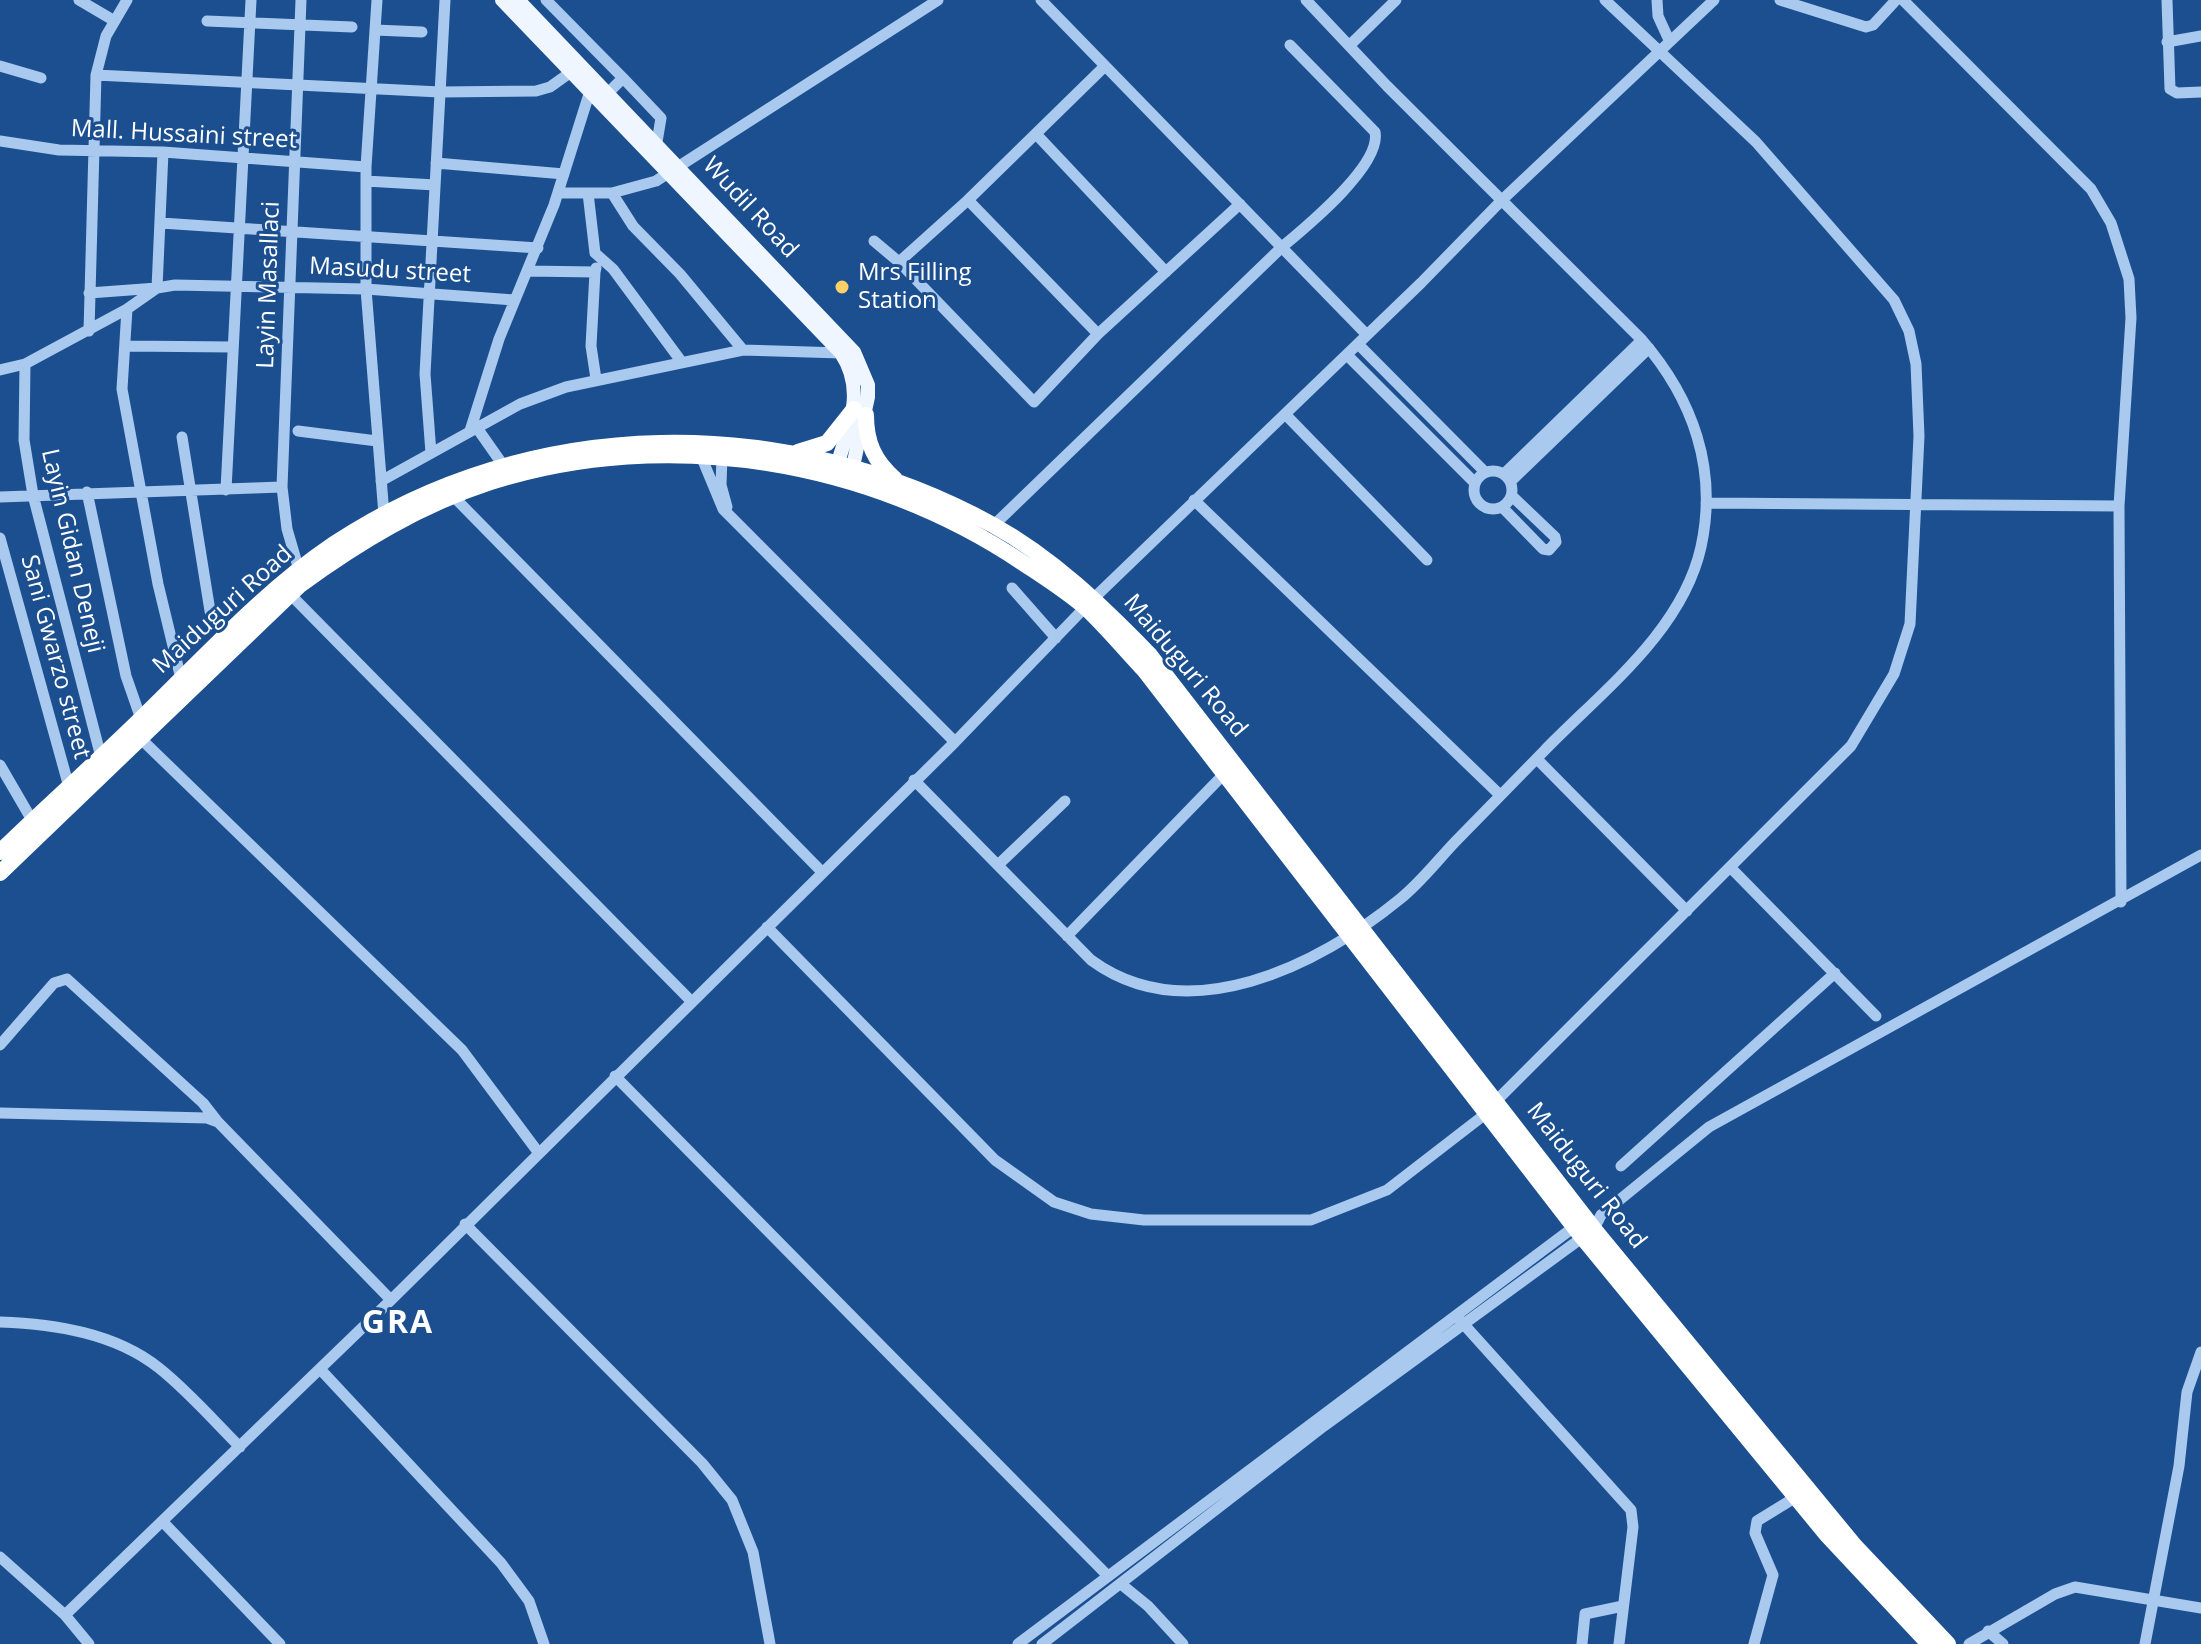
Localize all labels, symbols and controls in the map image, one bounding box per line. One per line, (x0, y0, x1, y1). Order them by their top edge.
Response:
street label: Mall. Hussaini street (70, 115, 298, 155)
street label: Wudil Road (696, 152, 804, 264)
street label: Layin Masallaci (252, 201, 286, 369)
street label: Masudu street (308, 252, 472, 290)
place label: Mrs Filling Station (858, 259, 971, 315)
marker: Mrs Filling Station (833, 278, 851, 296)
street label: Layin Gidan Deneji (35, 446, 109, 656)
street label: Maiduguri Road (147, 540, 299, 680)
street label: Sani Gwarzo street (14, 552, 96, 762)
street label: Maiduguri Road (1117, 589, 1253, 743)
street label: Maiduguri Road (1520, 1097, 1652, 1255)
district label: GRA (362, 1305, 434, 1343)

